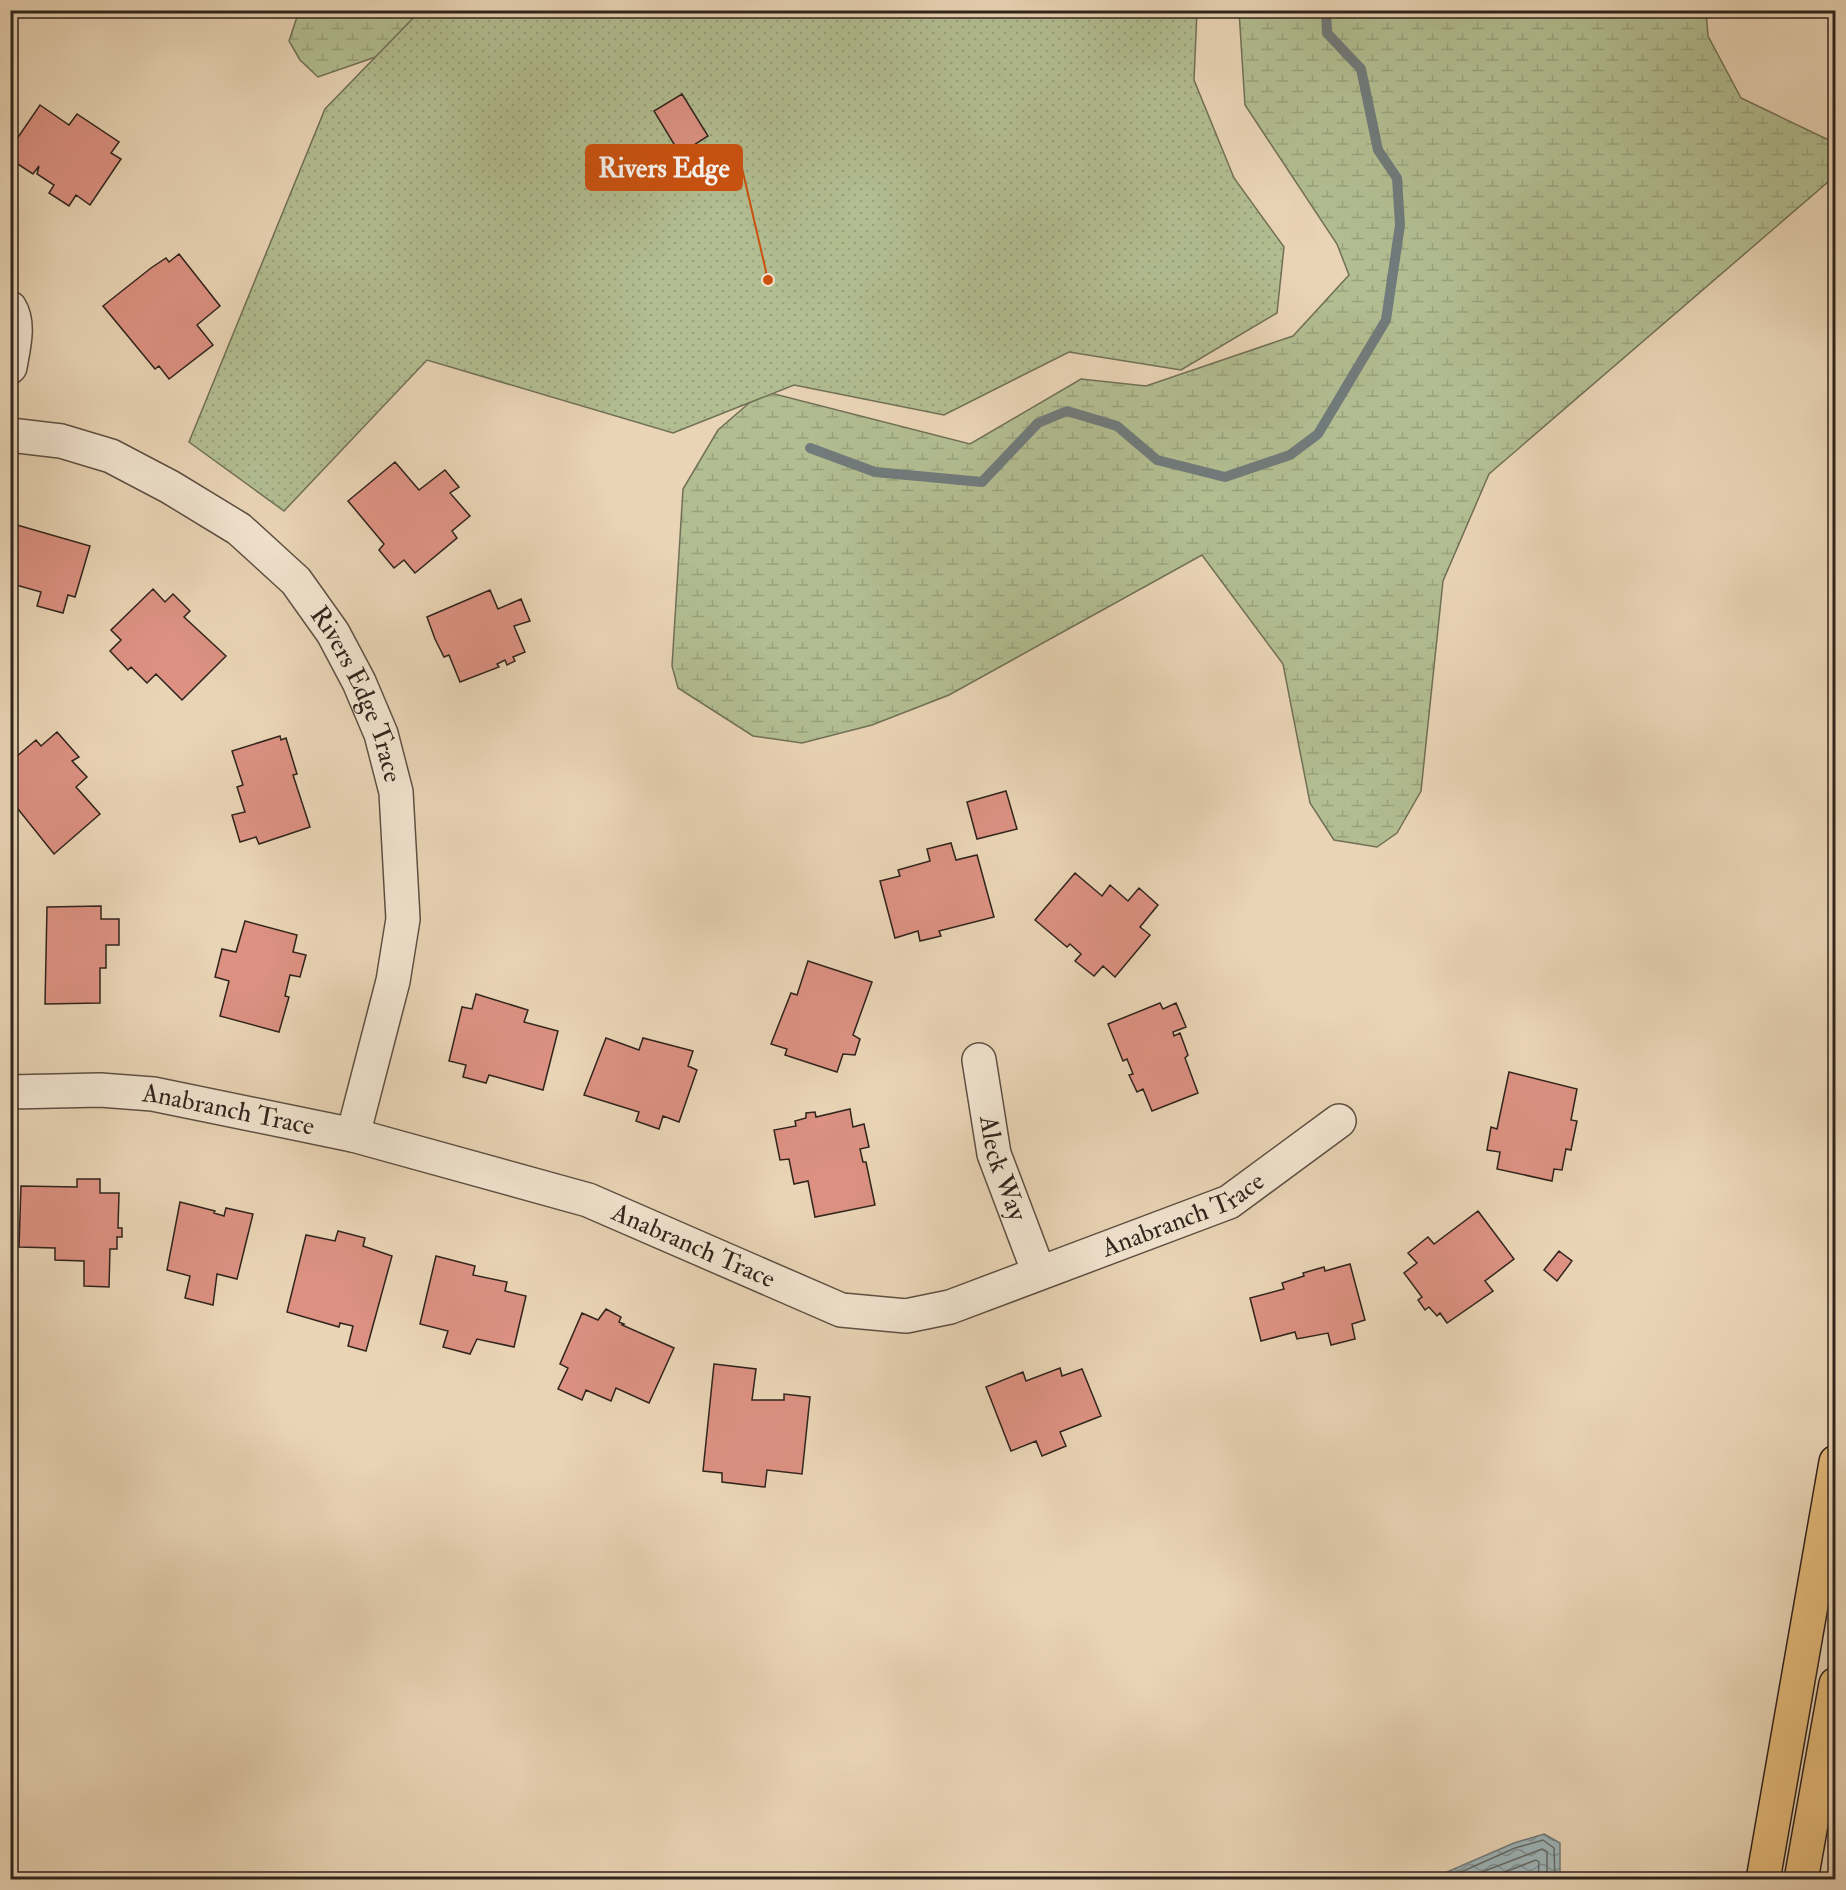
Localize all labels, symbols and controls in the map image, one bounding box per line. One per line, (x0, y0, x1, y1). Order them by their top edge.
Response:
callout: Rivers Edge (586, 145, 742, 190)
text: Rivers Edge (598, 152, 730, 186)
street label: Rivers Edge Trace (303, 600, 409, 786)
street label: Anabranch Trace (140, 1077, 317, 1143)
street label: Aleck Way (972, 1113, 1034, 1226)
street label: Anabranch Trace (1096, 1165, 1271, 1265)
street label: Anabranch Trace (606, 1196, 780, 1295)

